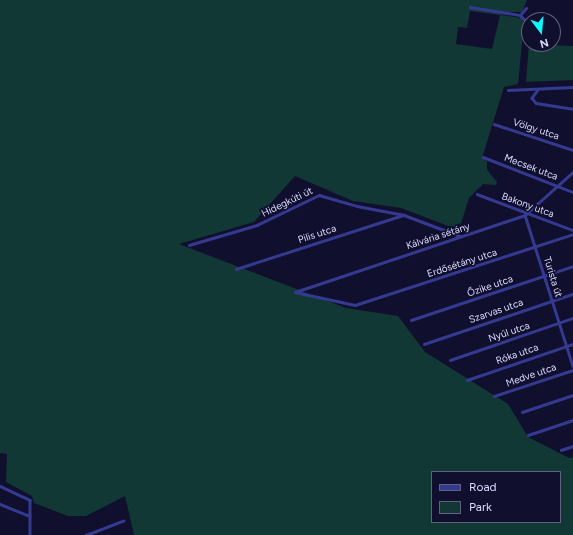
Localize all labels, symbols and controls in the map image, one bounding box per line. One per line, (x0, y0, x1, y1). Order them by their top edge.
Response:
north arrow (521, 12, 561, 52)
text: N (538, 36, 550, 50)
street label: Völgy utca (511, 116, 561, 142)
street label: Mecsek utca (502, 151, 560, 183)
street label: Hidegkúti út (259, 184, 315, 220)
street label: Bakony utca (500, 190, 556, 220)
street label: Kálvária sétány (405, 220, 471, 252)
street label: Pilis utca (296, 222, 338, 246)
street label: Erdősétány utca (425, 246, 499, 280)
street label: Turista út (541, 255, 565, 299)
street label: Őzike utca (466, 273, 514, 299)
street label: Szarvas utca (467, 296, 525, 326)
street label: Nyúl utca (487, 319, 531, 345)
street label: Róka utca (494, 341, 540, 367)
street label: Medve utca (504, 361, 558, 389)
legend (431, 471, 561, 523)
text: Road (469, 480, 497, 494)
text: Park (469, 500, 492, 514)

